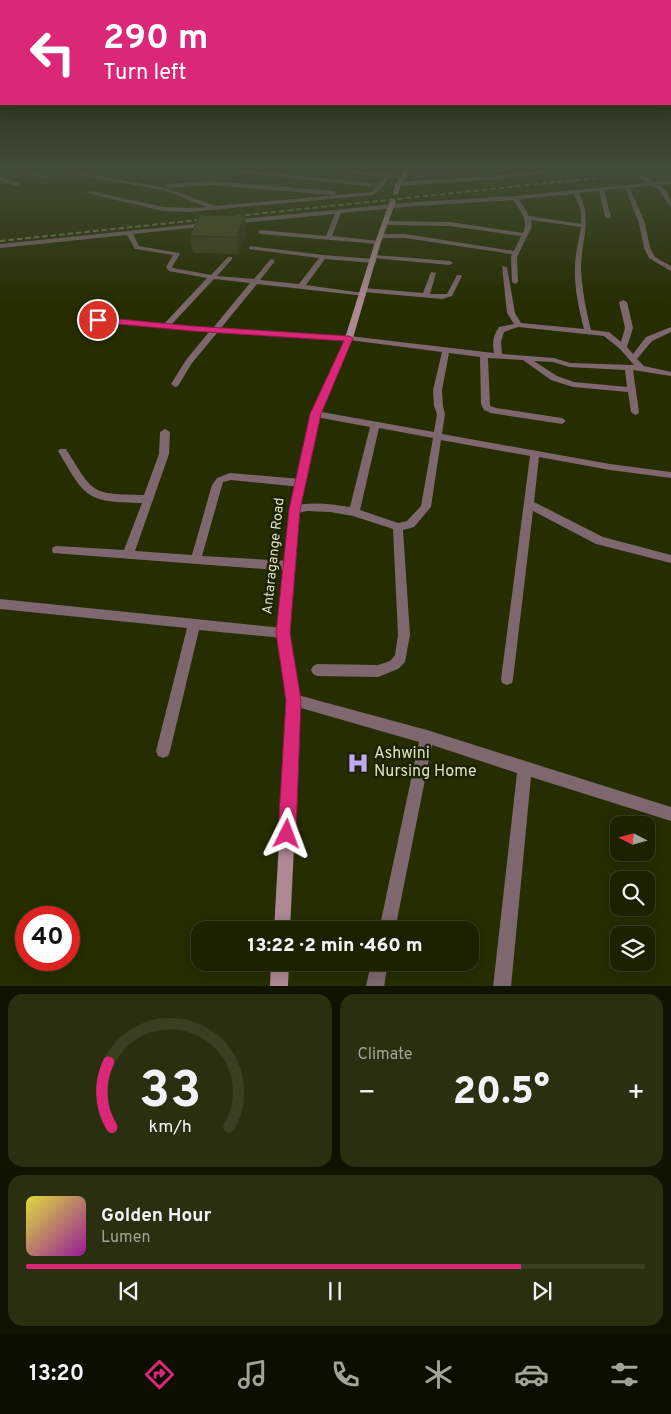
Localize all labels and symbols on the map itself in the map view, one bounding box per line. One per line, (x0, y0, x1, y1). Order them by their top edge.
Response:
pin (77, 299, 119, 341)
street label: Antaragange Road (259, 497, 289, 615)
place label: Ashwini Nursing Home (374, 744, 477, 782)
hospital icon: Ashwini Nursing Home (345, 750, 371, 776)
position arrow (260, 807, 312, 859)
north arrow (610, 816, 655, 861)
speed limit sign: 40 (15, 906, 80, 971)

